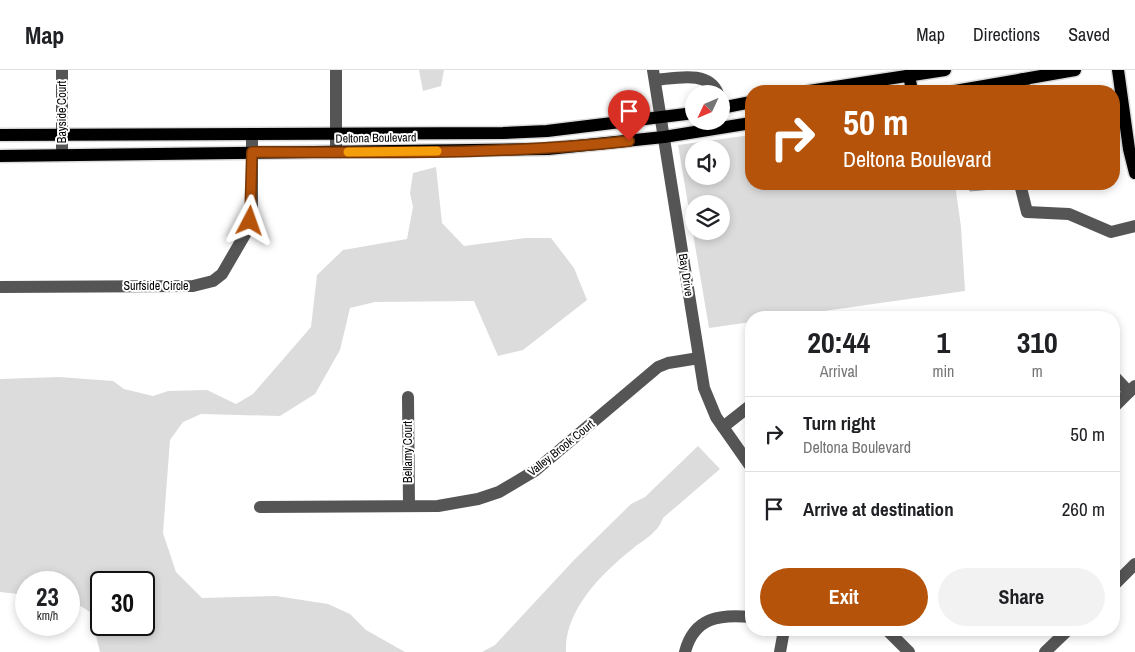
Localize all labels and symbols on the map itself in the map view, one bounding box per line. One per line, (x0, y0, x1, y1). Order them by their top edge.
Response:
street label: Bayside Court (54, 81, 70, 143)
north arrow (685, 85, 730, 130)
pin (608, 90, 650, 141)
street label: Deltona Boulevard (335, 129, 417, 147)
position arrow (223, 194, 275, 246)
street label: Bay Drive (675, 252, 697, 298)
street label: Surfside Circle (123, 278, 189, 294)
street label: Valley Brook Court (524, 416, 598, 480)
street label: Bellamy Court (400, 421, 416, 483)
speed limit sign: 30 (90, 571, 155, 636)

